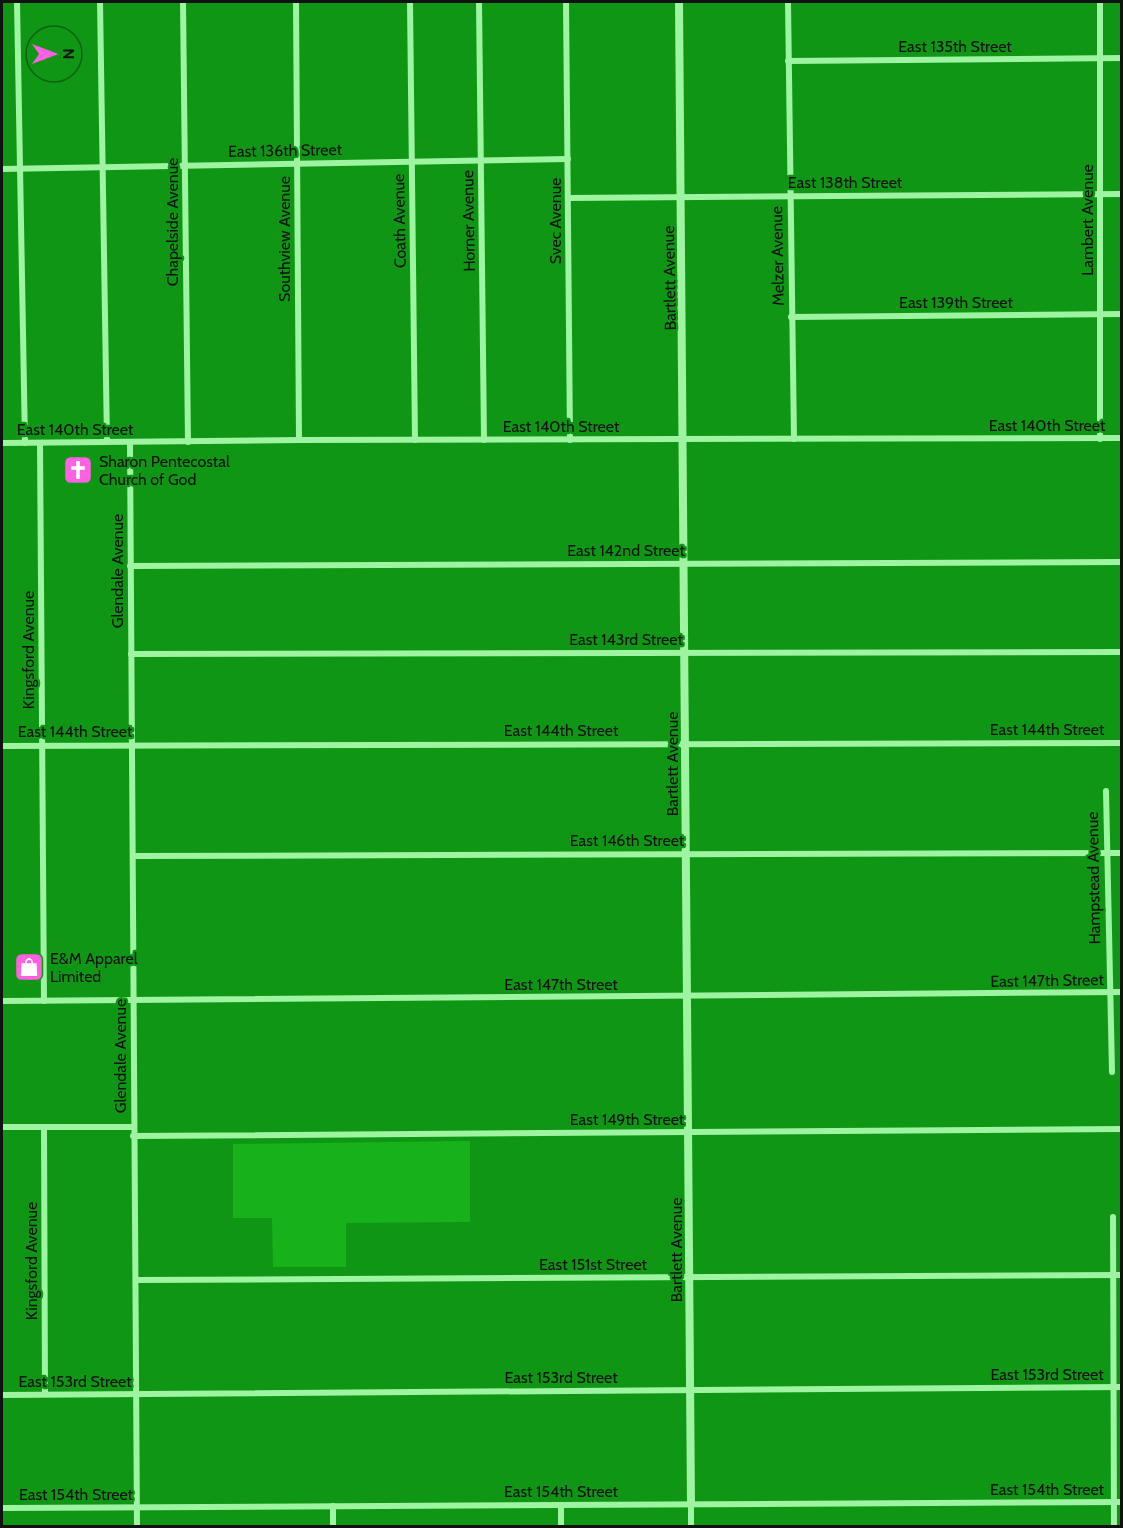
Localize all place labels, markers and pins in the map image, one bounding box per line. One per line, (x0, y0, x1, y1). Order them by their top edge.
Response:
place label: Sharon Pentecostal Church of God (99, 452, 230, 489)
church icon: Sharon Pentecostal Church of God (62, 454, 94, 486)
place label: E&M Apparel Limited (50, 949, 138, 986)
shop icon: E&M Apparel Limited (13, 951, 45, 983)

